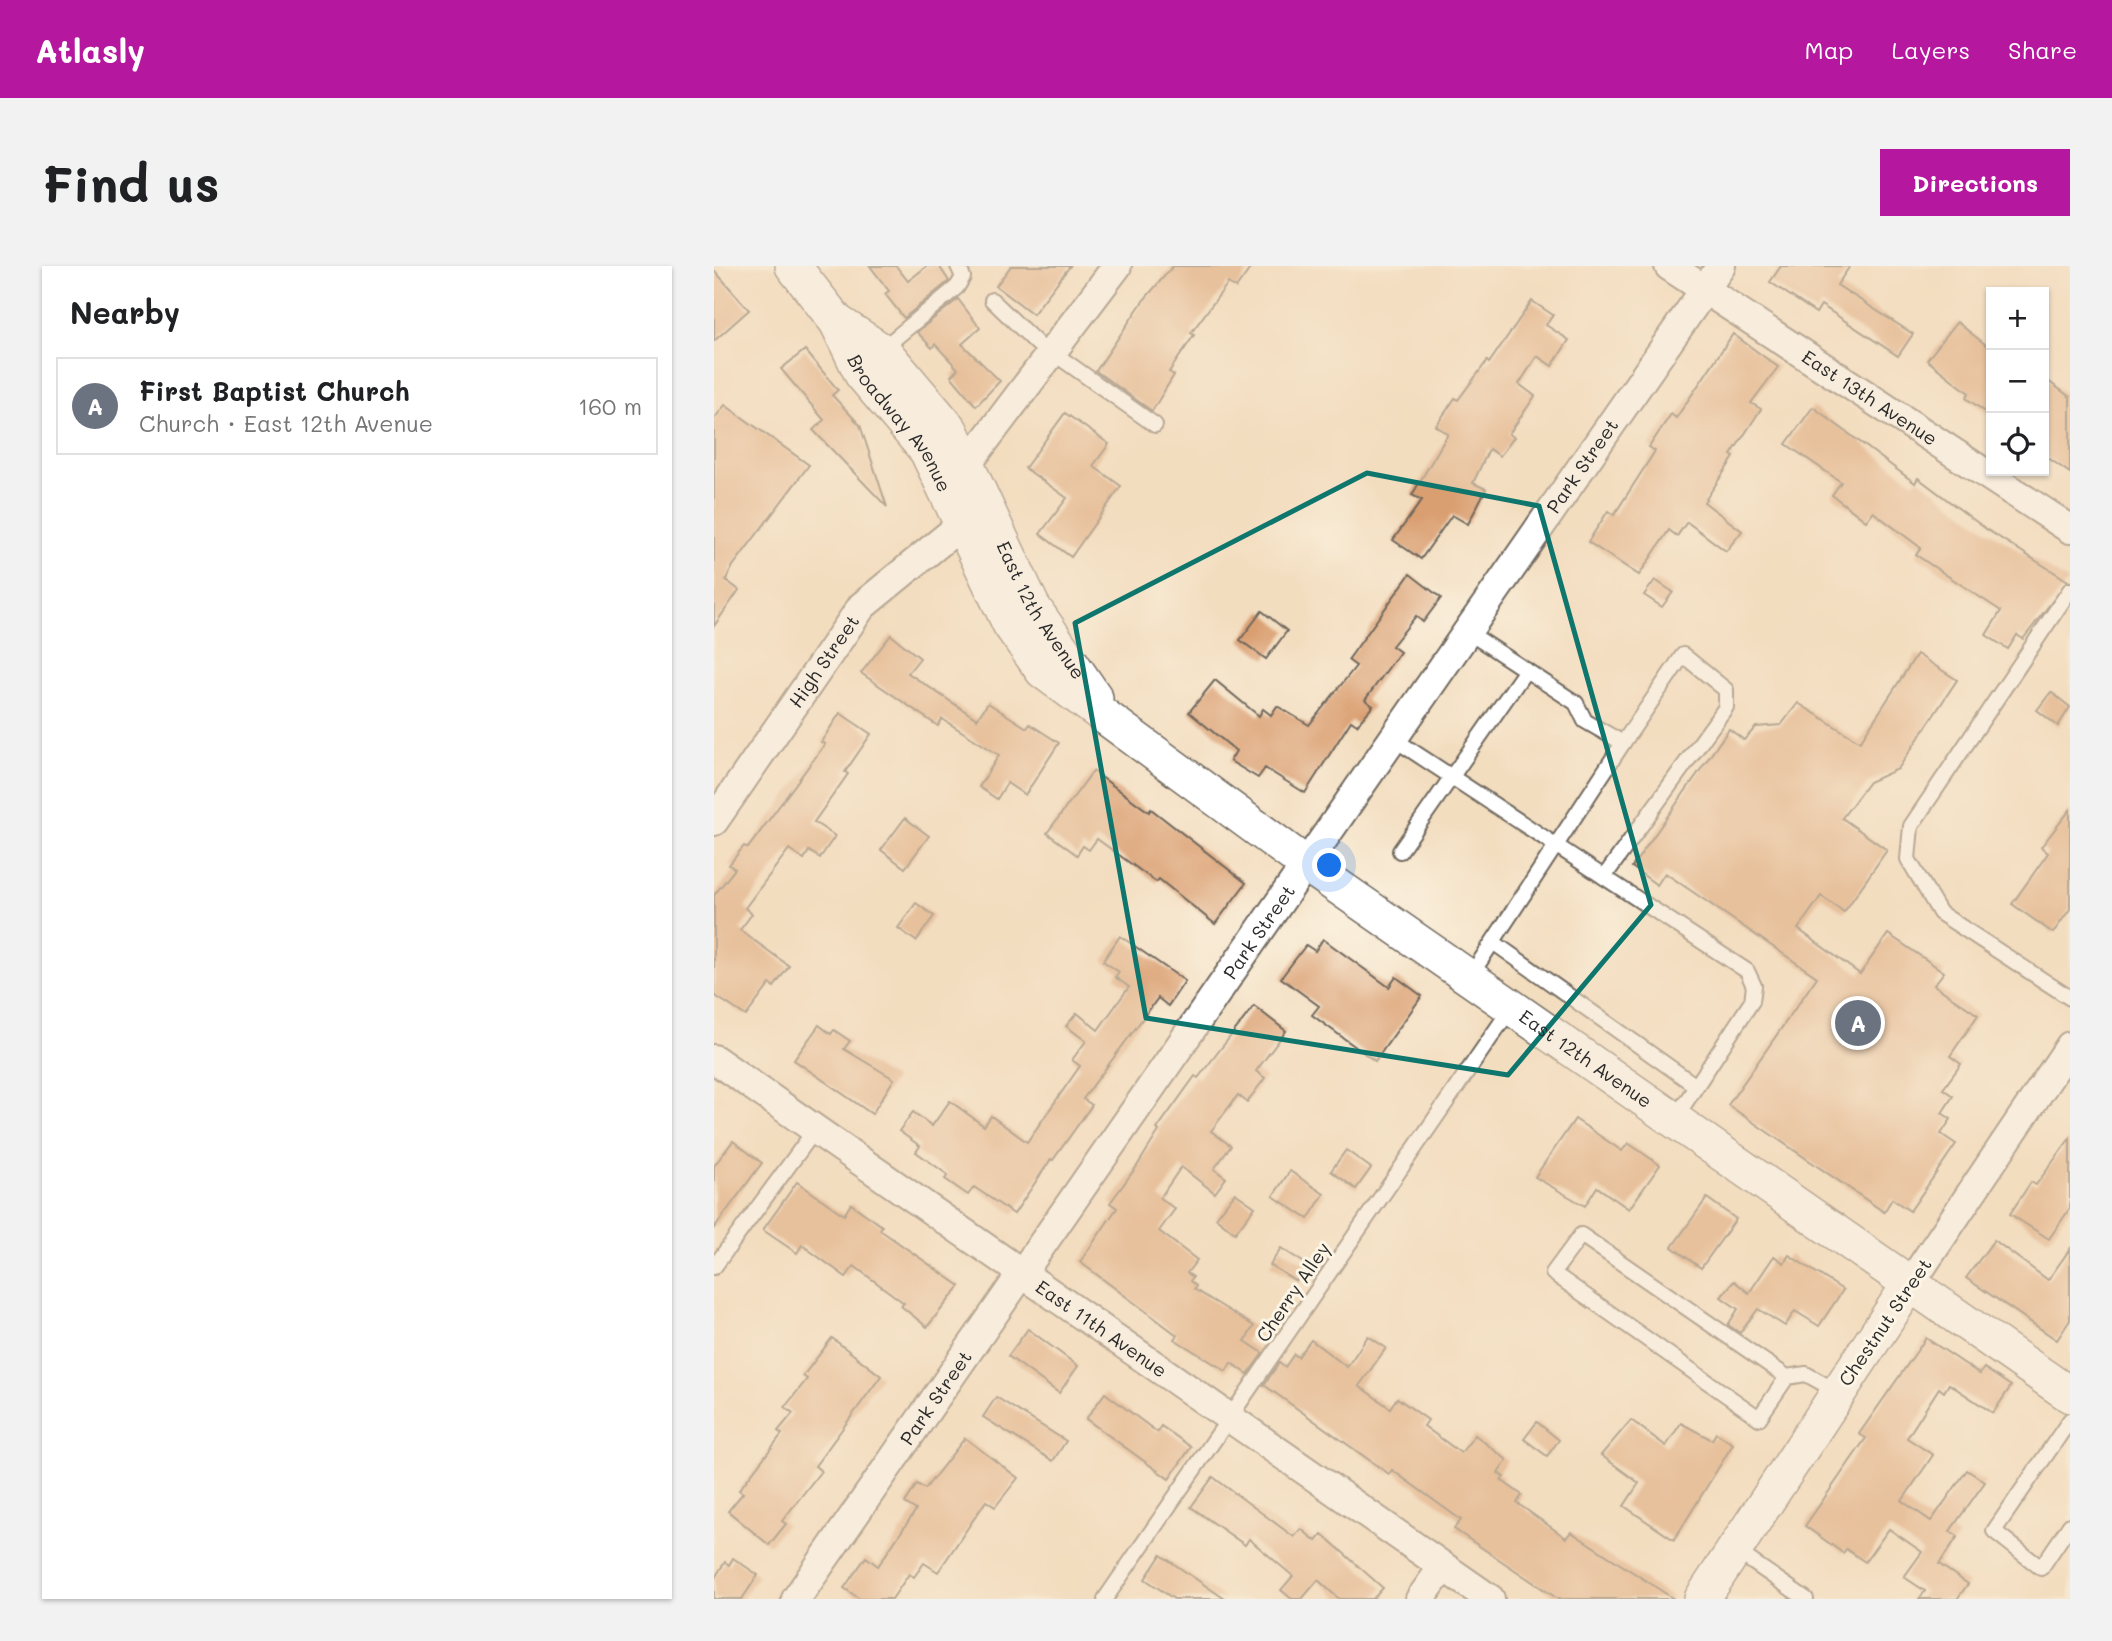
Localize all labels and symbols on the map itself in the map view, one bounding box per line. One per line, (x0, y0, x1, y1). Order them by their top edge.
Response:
street label: East 13th Avenue (1797, 344, 1942, 451)
street label: Broadway Avenue (842, 350, 958, 496)
street label: Park Street (1540, 414, 1623, 518)
street label: East 12th Avenue (991, 537, 1091, 684)
street label: High Street (783, 609, 864, 712)
your location (1312, 848, 1346, 882)
street label: Park Street (1217, 879, 1300, 984)
pin: A (1835, 997, 1881, 1049)
street label: East 12th Avenue (1515, 1003, 1657, 1113)
street label: Cherry Alley (1250, 1237, 1335, 1347)
street label: Chestnut Street (1832, 1253, 1937, 1391)
street label: East 11th Avenue (1031, 1274, 1172, 1383)
street label: Park Street (894, 1345, 977, 1450)

